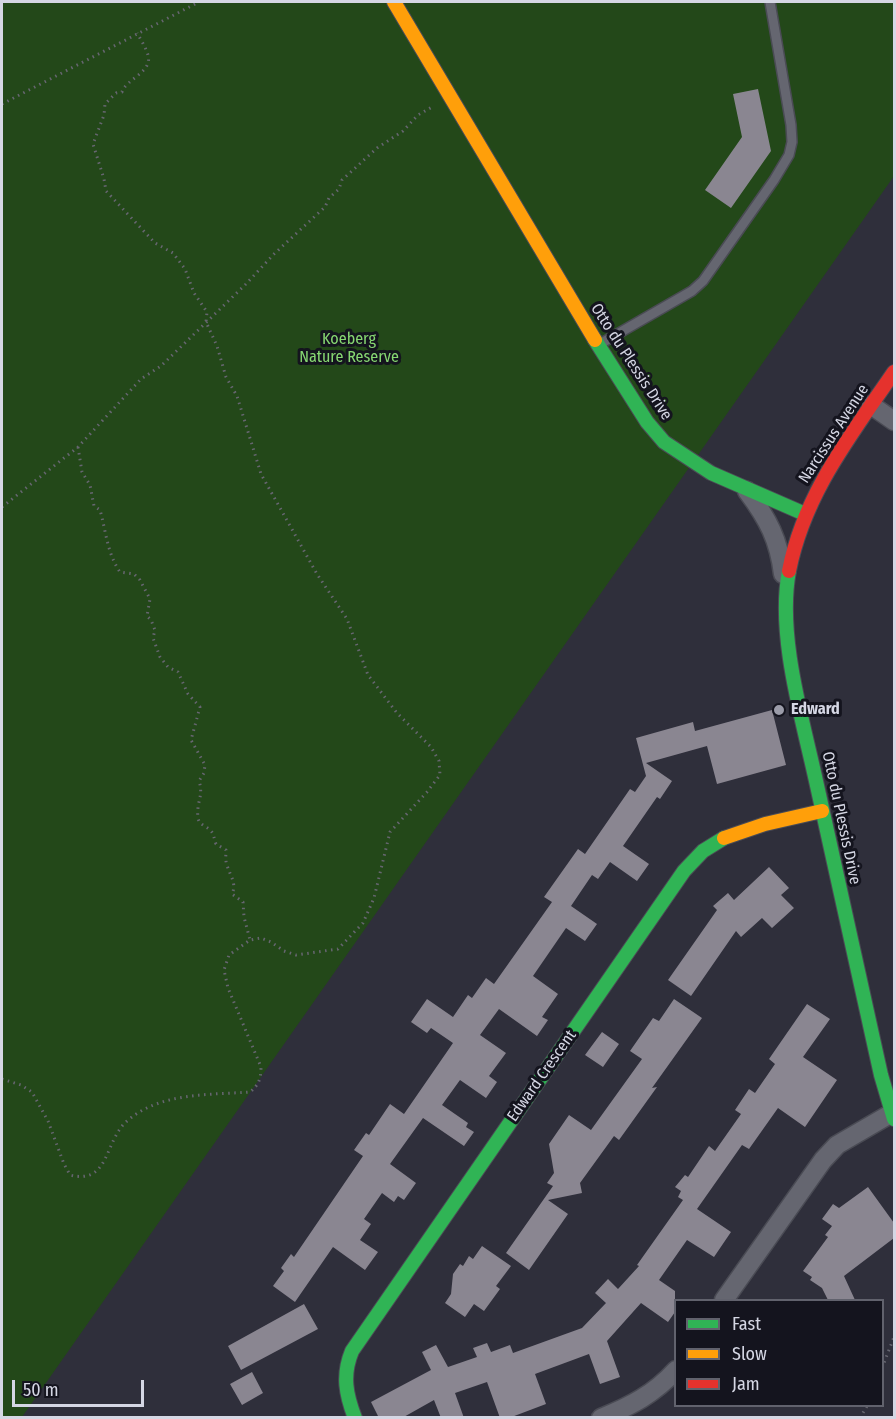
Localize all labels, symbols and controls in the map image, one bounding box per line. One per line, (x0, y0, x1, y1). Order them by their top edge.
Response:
street label: Otto du Plessis Drive (586, 300, 676, 424)
park label: Koeberg Nature Reserve (299, 330, 399, 368)
street label: Narcissus Avenue (795, 381, 873, 487)
place label: Edward (791, 700, 840, 720)
marker: Edward (772, 703, 786, 717)
street label: Otto du Plessis Drive (818, 750, 864, 886)
street label: Edward Crescent (503, 1027, 581, 1125)
legend (674, 1299, 884, 1407)
text: Fast (732, 1313, 761, 1335)
text: Slow (732, 1343, 767, 1365)
scale bar (15, 1368, 147, 1406)
text: Jam (732, 1373, 760, 1395)
text: 50 m (23, 1379, 59, 1401)

